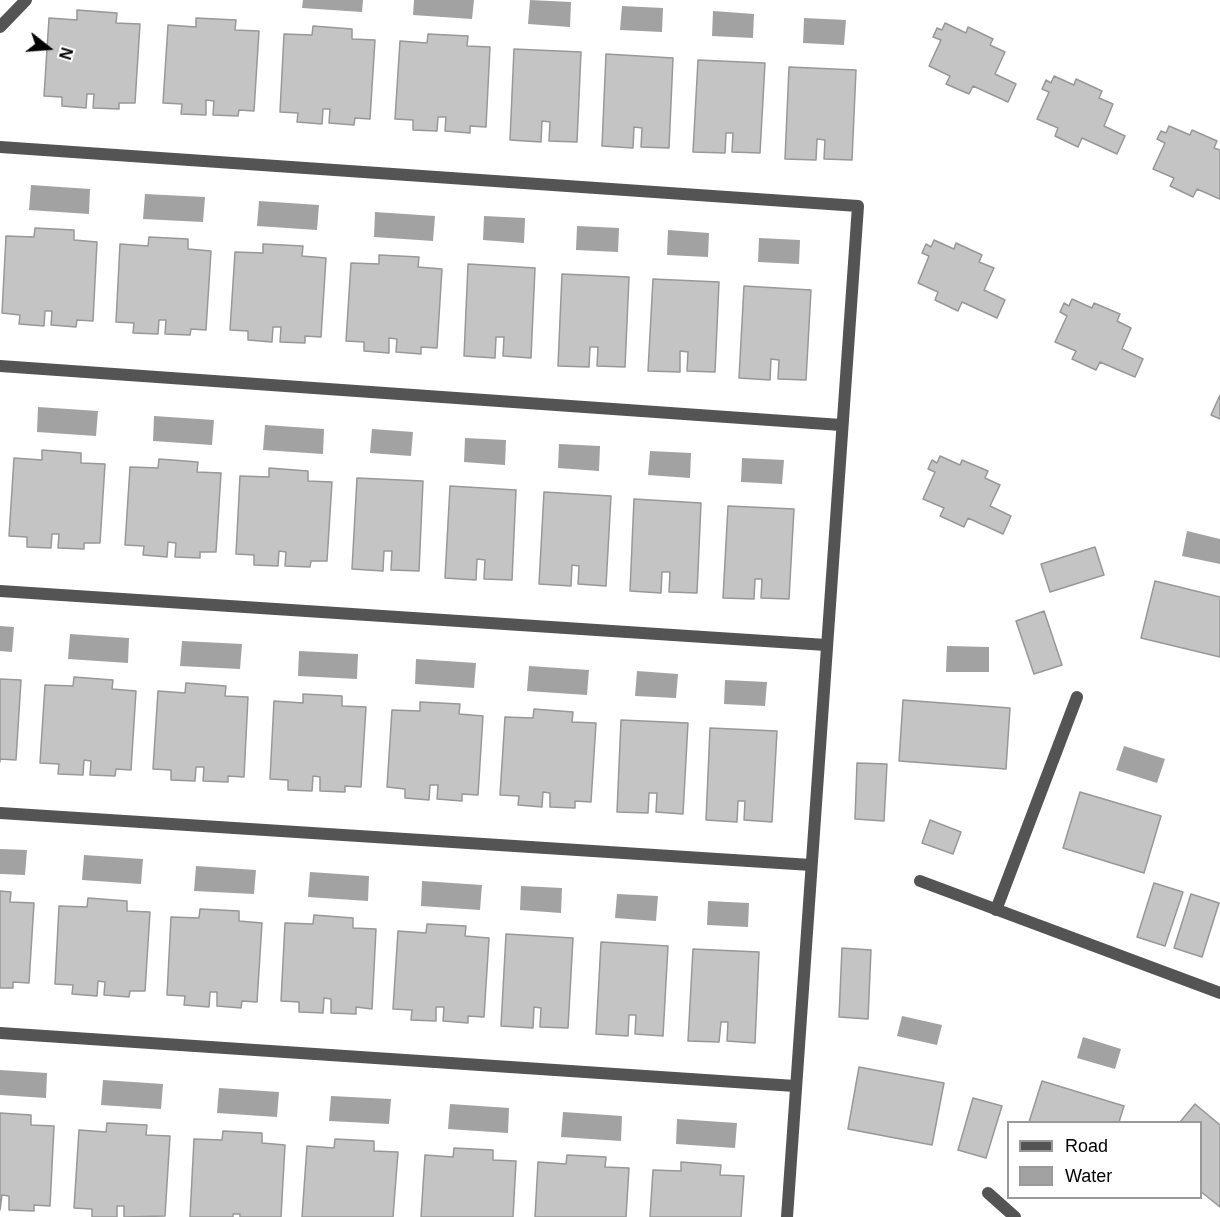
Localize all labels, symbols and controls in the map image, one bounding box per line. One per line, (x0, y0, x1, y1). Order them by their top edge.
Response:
north arrow (18, 18, 78, 78)
text: N (56, 45, 76, 61)
legend (1007, 1121, 1202, 1199)
text: Road (1065, 1136, 1108, 1156)
text: Water (1065, 1166, 1112, 1186)

